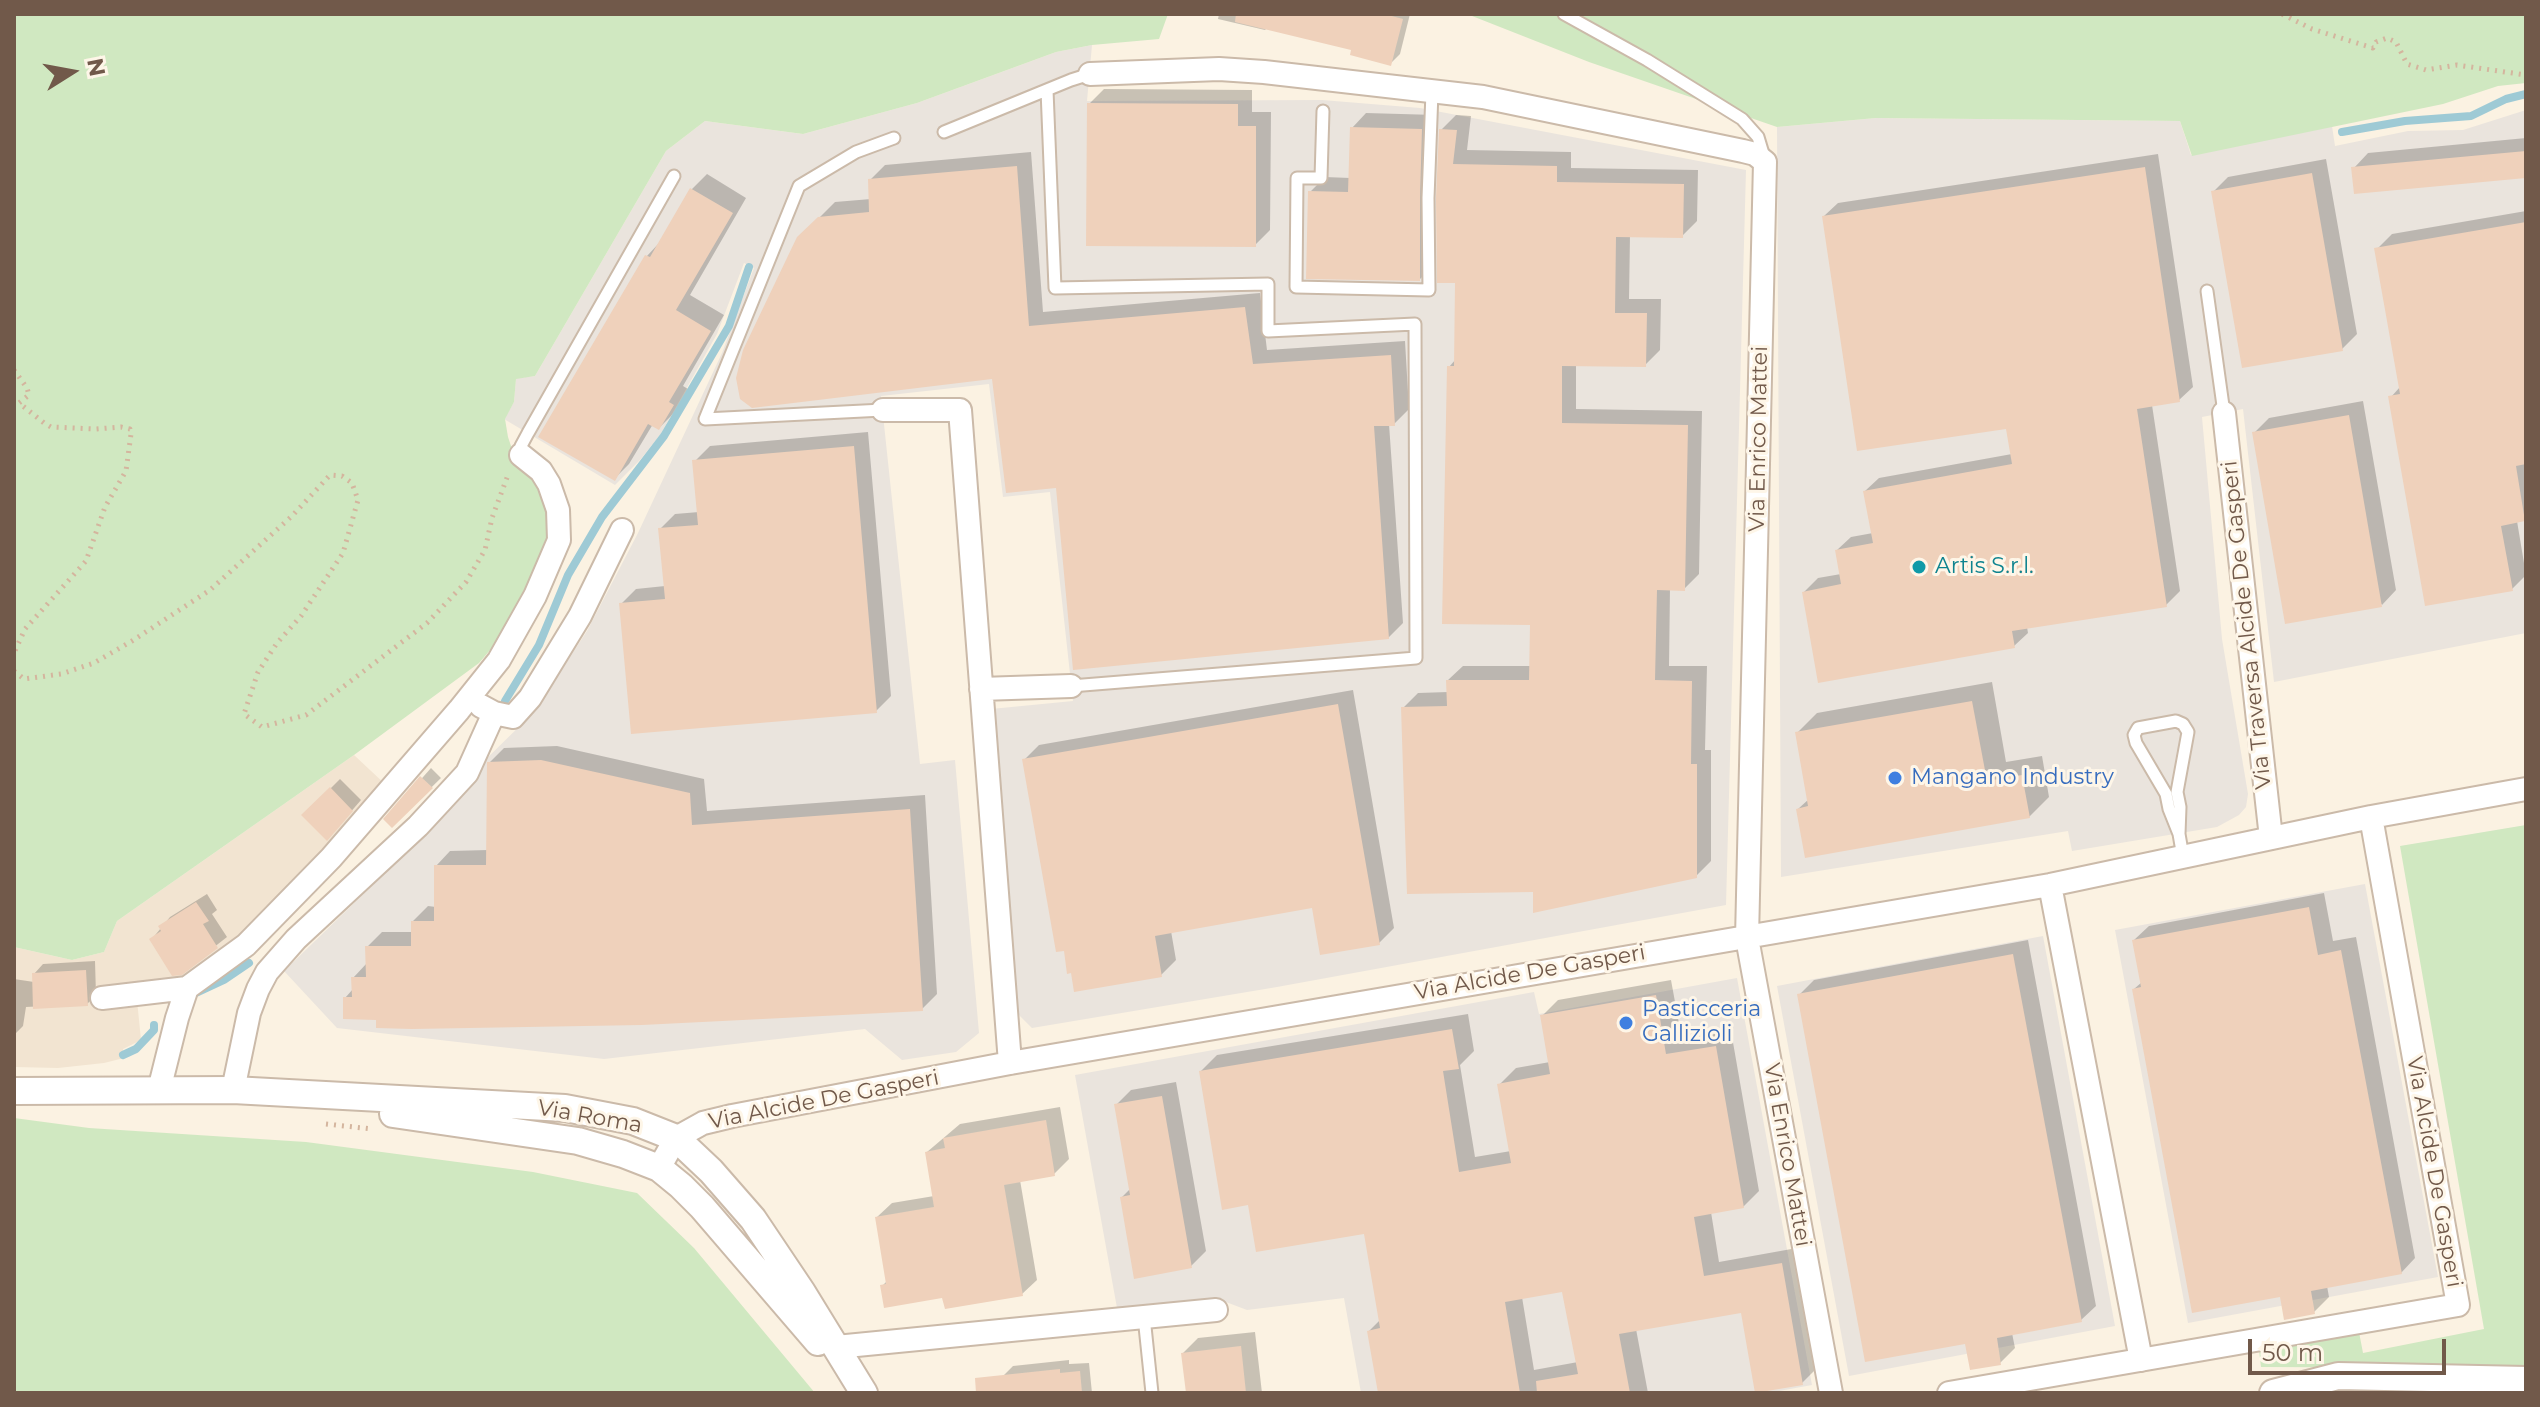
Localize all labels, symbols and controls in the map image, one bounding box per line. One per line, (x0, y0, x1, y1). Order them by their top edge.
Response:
north arrow (32, 32, 112, 112)
text: N (81, 56, 111, 79)
street label: Via Enrico Mattei (1744, 346, 1774, 532)
street label: Via Traversa Alcide De Gasperi (2217, 459, 2277, 791)
place label: Artis S.r.l. (1935, 554, 2034, 580)
marker: Artis S.r.l. (1910, 558, 1928, 576)
place label: Mangano Industry (1911, 765, 2114, 791)
marker: Mangano Industry (1886, 769, 1904, 787)
street label: Via Alcide De Gasperi (1412, 940, 1648, 1006)
place label: Pasticceria Gallizioli (1642, 997, 1761, 1048)
marker: Pasticceria Gallizioli (1617, 1014, 1635, 1032)
street label: Via Alcide De Gasperi (2401, 1054, 2467, 1290)
street label: Via Enrico Mattei (1758, 1061, 1816, 1249)
street label: Via Alcide De Gasperi (707, 1065, 941, 1135)
street label: Via Roma (536, 1095, 644, 1139)
scale bar (2252, 1323, 2450, 1373)
text: 50 m (2262, 1338, 2323, 1367)

